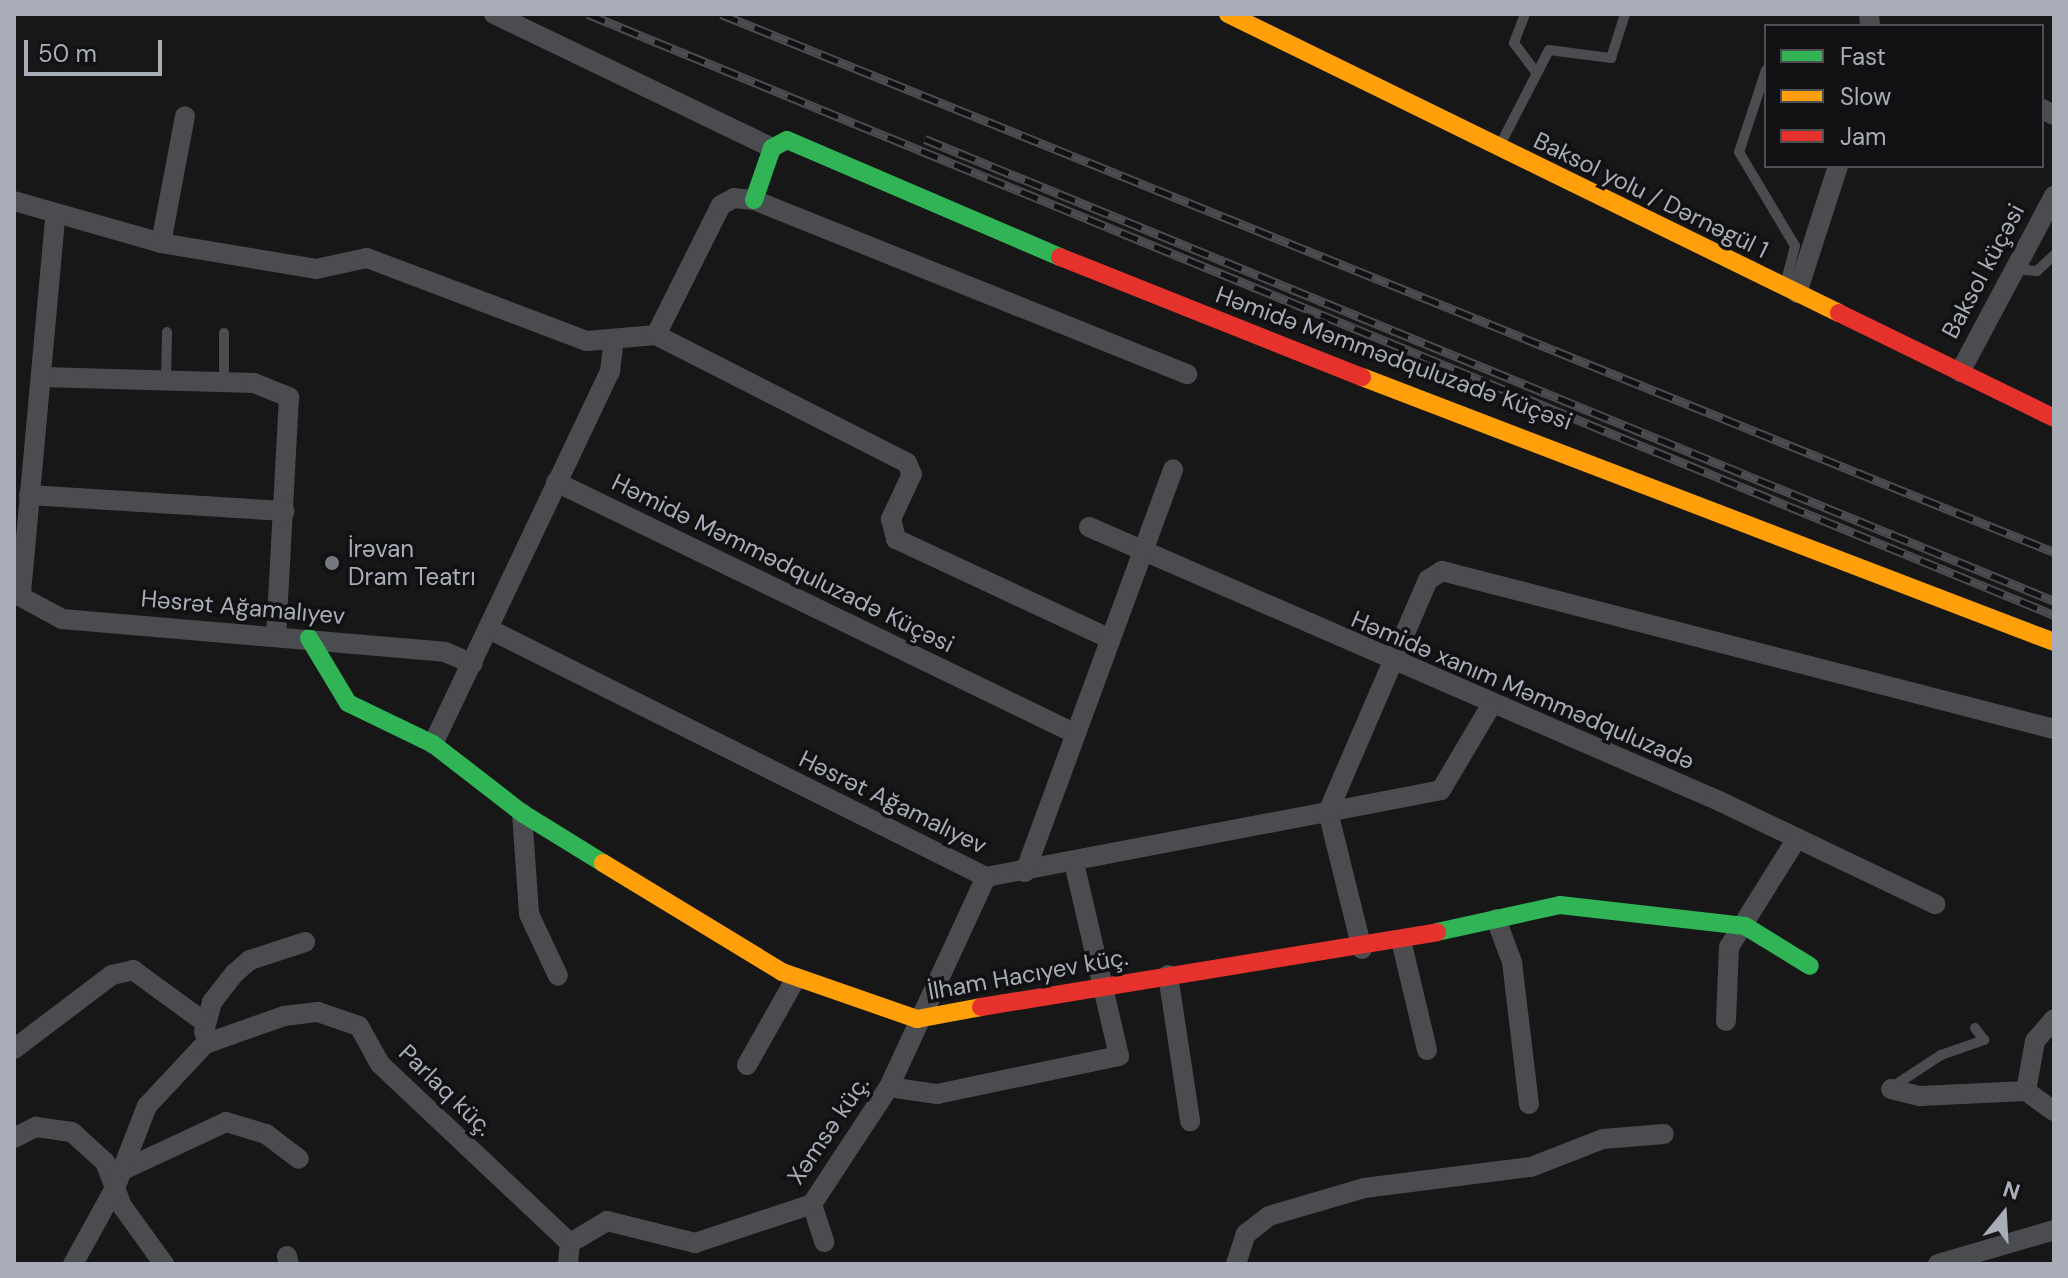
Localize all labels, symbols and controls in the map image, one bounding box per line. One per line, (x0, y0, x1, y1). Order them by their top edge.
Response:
scale bar (28, 24, 166, 74)
legend (1764, 24, 2044, 168)
text: 50 m (38, 38, 97, 69)
text: Fast (1840, 41, 1886, 72)
text: Slow (1840, 81, 1891, 112)
text: Jam (1840, 121, 1886, 152)
street label: Baksol yolu / Dərnəgül 1 (1529, 126, 1773, 264)
street label: Baksol küçəsi (1936, 199, 2030, 343)
street label: Həmidə Məmmədquluzadə Küçəsi (1212, 280, 1576, 436)
street label: Həmidə Məmmədquluzadə Küçəsi (607, 467, 959, 659)
place label: İrəvan Dram Teatrı (348, 535, 476, 591)
marker: İrəvan Dram Teatrı (323, 554, 341, 572)
street label: Həsrət Ağamalıyev (140, 584, 346, 630)
street label: Həmidə xanım Məmmədquluzadə (1347, 604, 1699, 776)
street label: Həsrət Ağamalıyev (795, 744, 991, 860)
street label: İlham Hacıyev küç. (926, 942, 1130, 1006)
street label: Parlaq küç. (393, 1038, 499, 1142)
street label: Xəmsə küç. (781, 1070, 875, 1190)
north arrow (1964, 1174, 2044, 1254)
text: N (1999, 1174, 2024, 1207)

